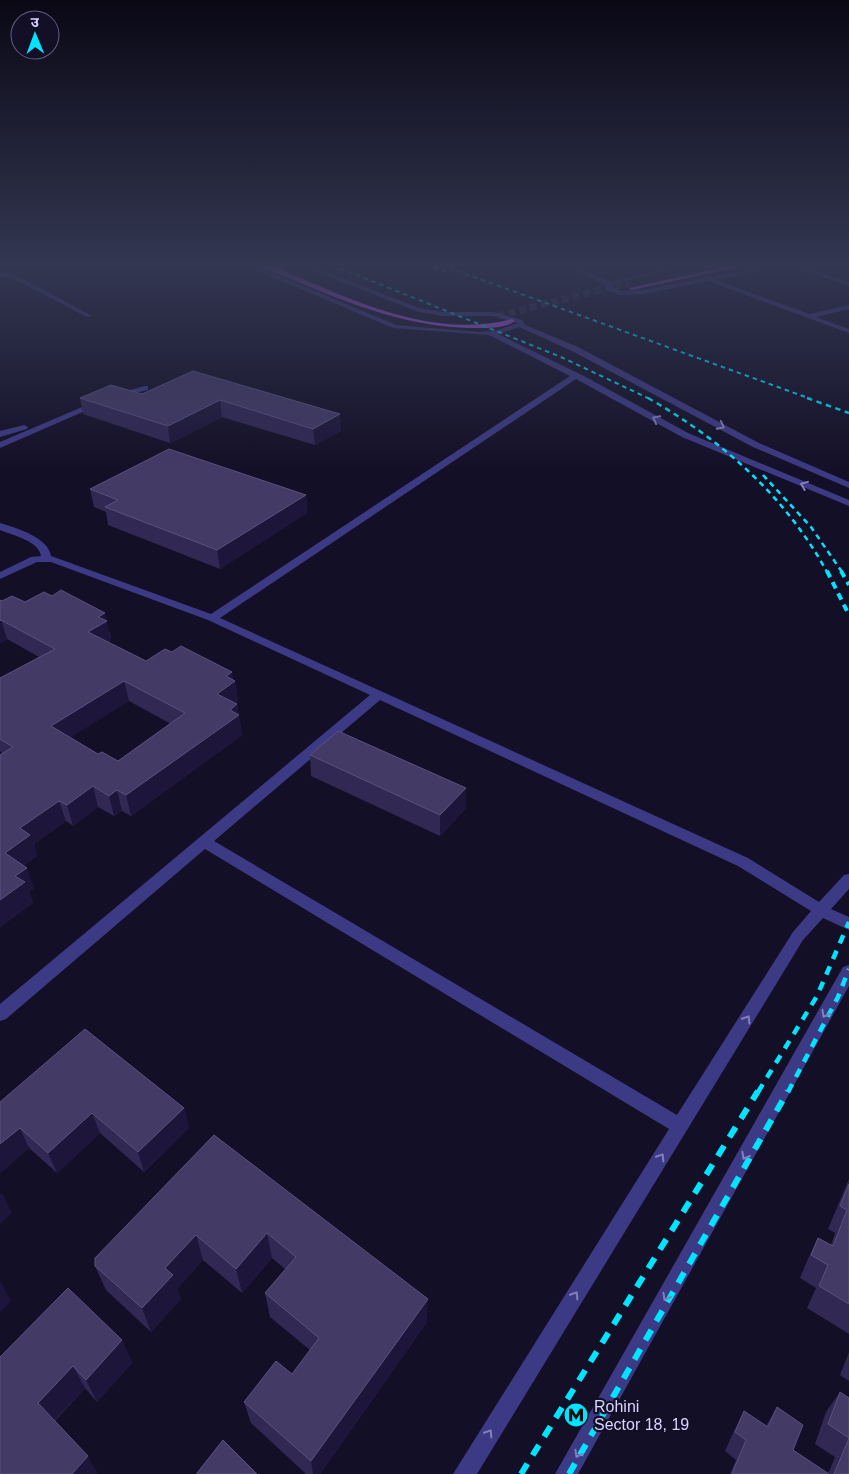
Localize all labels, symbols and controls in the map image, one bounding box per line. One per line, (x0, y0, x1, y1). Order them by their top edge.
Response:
north arrow (10, 10, 60, 60)
text: उ (31, 14, 40, 30)
one-way arrow (652, 415, 661, 425)
one-way arrow (716, 420, 725, 430)
one-way arrow (800, 481, 809, 492)
one-way arrow (821, 1009, 831, 1018)
one-way arrow (741, 1015, 750, 1024)
one-way arrow (742, 1150, 752, 1159)
one-way arrow (655, 1153, 665, 1162)
one-way arrow (569, 1291, 579, 1300)
one-way arrow (662, 1292, 672, 1301)
place label: Rohini Sector 18, 19 (594, 1398, 689, 1433)
metro station icon: Rohini Sector 18, 19 (563, 1402, 589, 1428)
one-way arrow (483, 1429, 493, 1438)
one-way arrow (574, 1449, 584, 1458)

